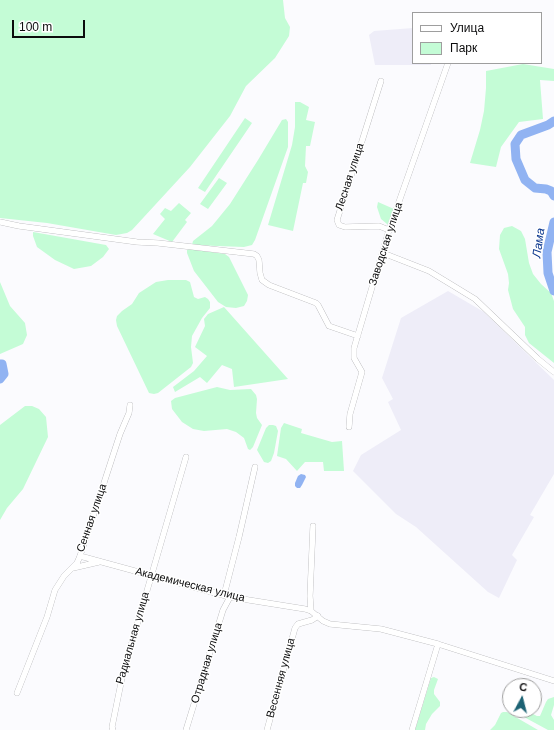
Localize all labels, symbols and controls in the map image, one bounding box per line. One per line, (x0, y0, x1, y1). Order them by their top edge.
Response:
scale bar (14, 12, 87, 38)
legend (412, 12, 542, 64)
text: 100 m (19, 20, 52, 34)
text: Улица (450, 21, 484, 35)
text: Парк (450, 41, 477, 55)
street label: Лесная улица (333, 142, 367, 212)
street label: Заводская улица (366, 201, 406, 287)
water label: Лама (530, 227, 548, 259)
street label: Сенная улица (74, 482, 110, 554)
street label: Академическая улица (134, 565, 246, 605)
street label: Радиальная улица (114, 590, 152, 686)
street label: Отрадная улица (188, 621, 226, 705)
street label: Весенняя улица (264, 636, 298, 720)
north arrow (502, 678, 542, 718)
text: С (519, 681, 528, 694)

